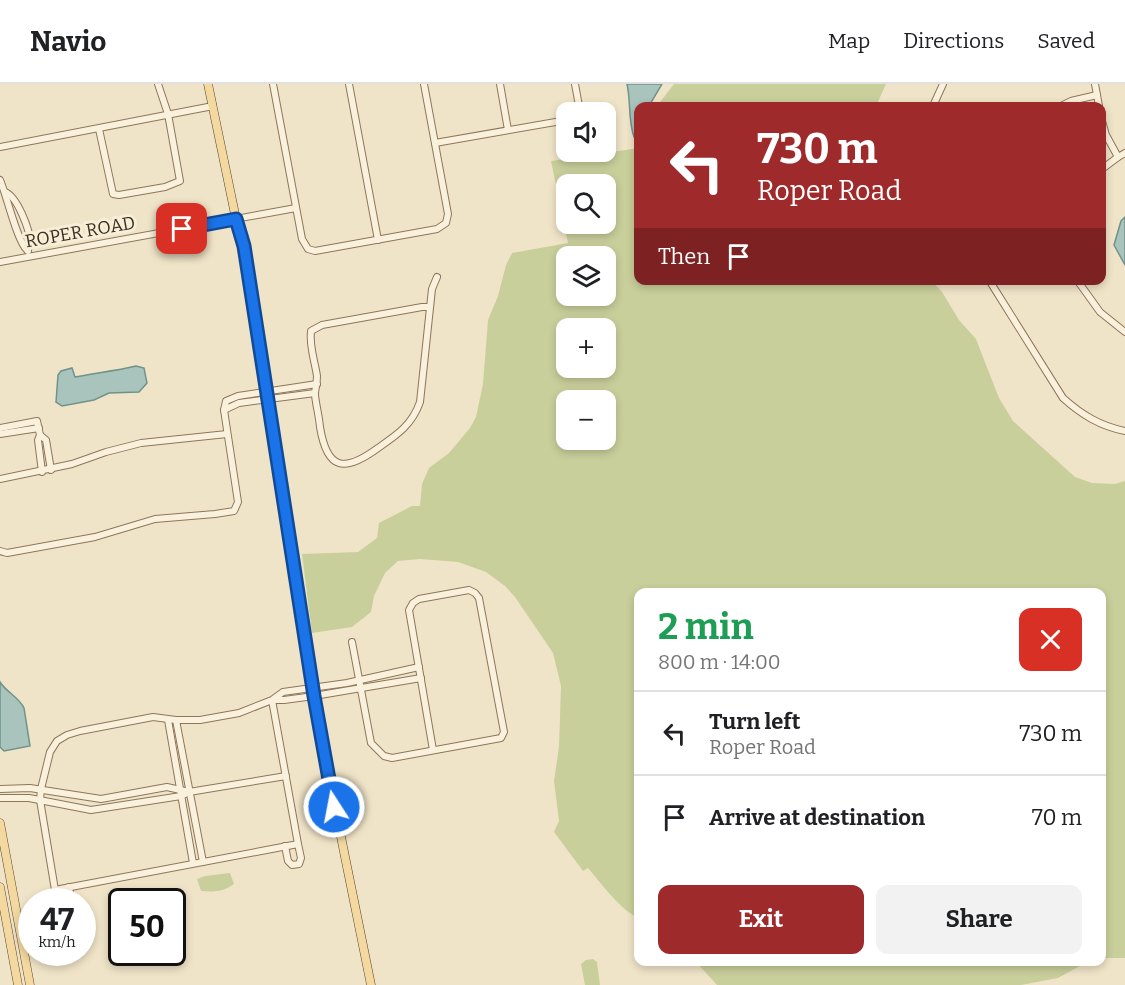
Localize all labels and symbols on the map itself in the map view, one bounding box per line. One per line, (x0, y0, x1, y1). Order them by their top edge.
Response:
pin (156, 203, 207, 254)
street label: ROPER ROAD (23, 211, 137, 253)
position arrow (302, 775, 366, 839)
speed limit sign: 50 (108, 888, 186, 966)

